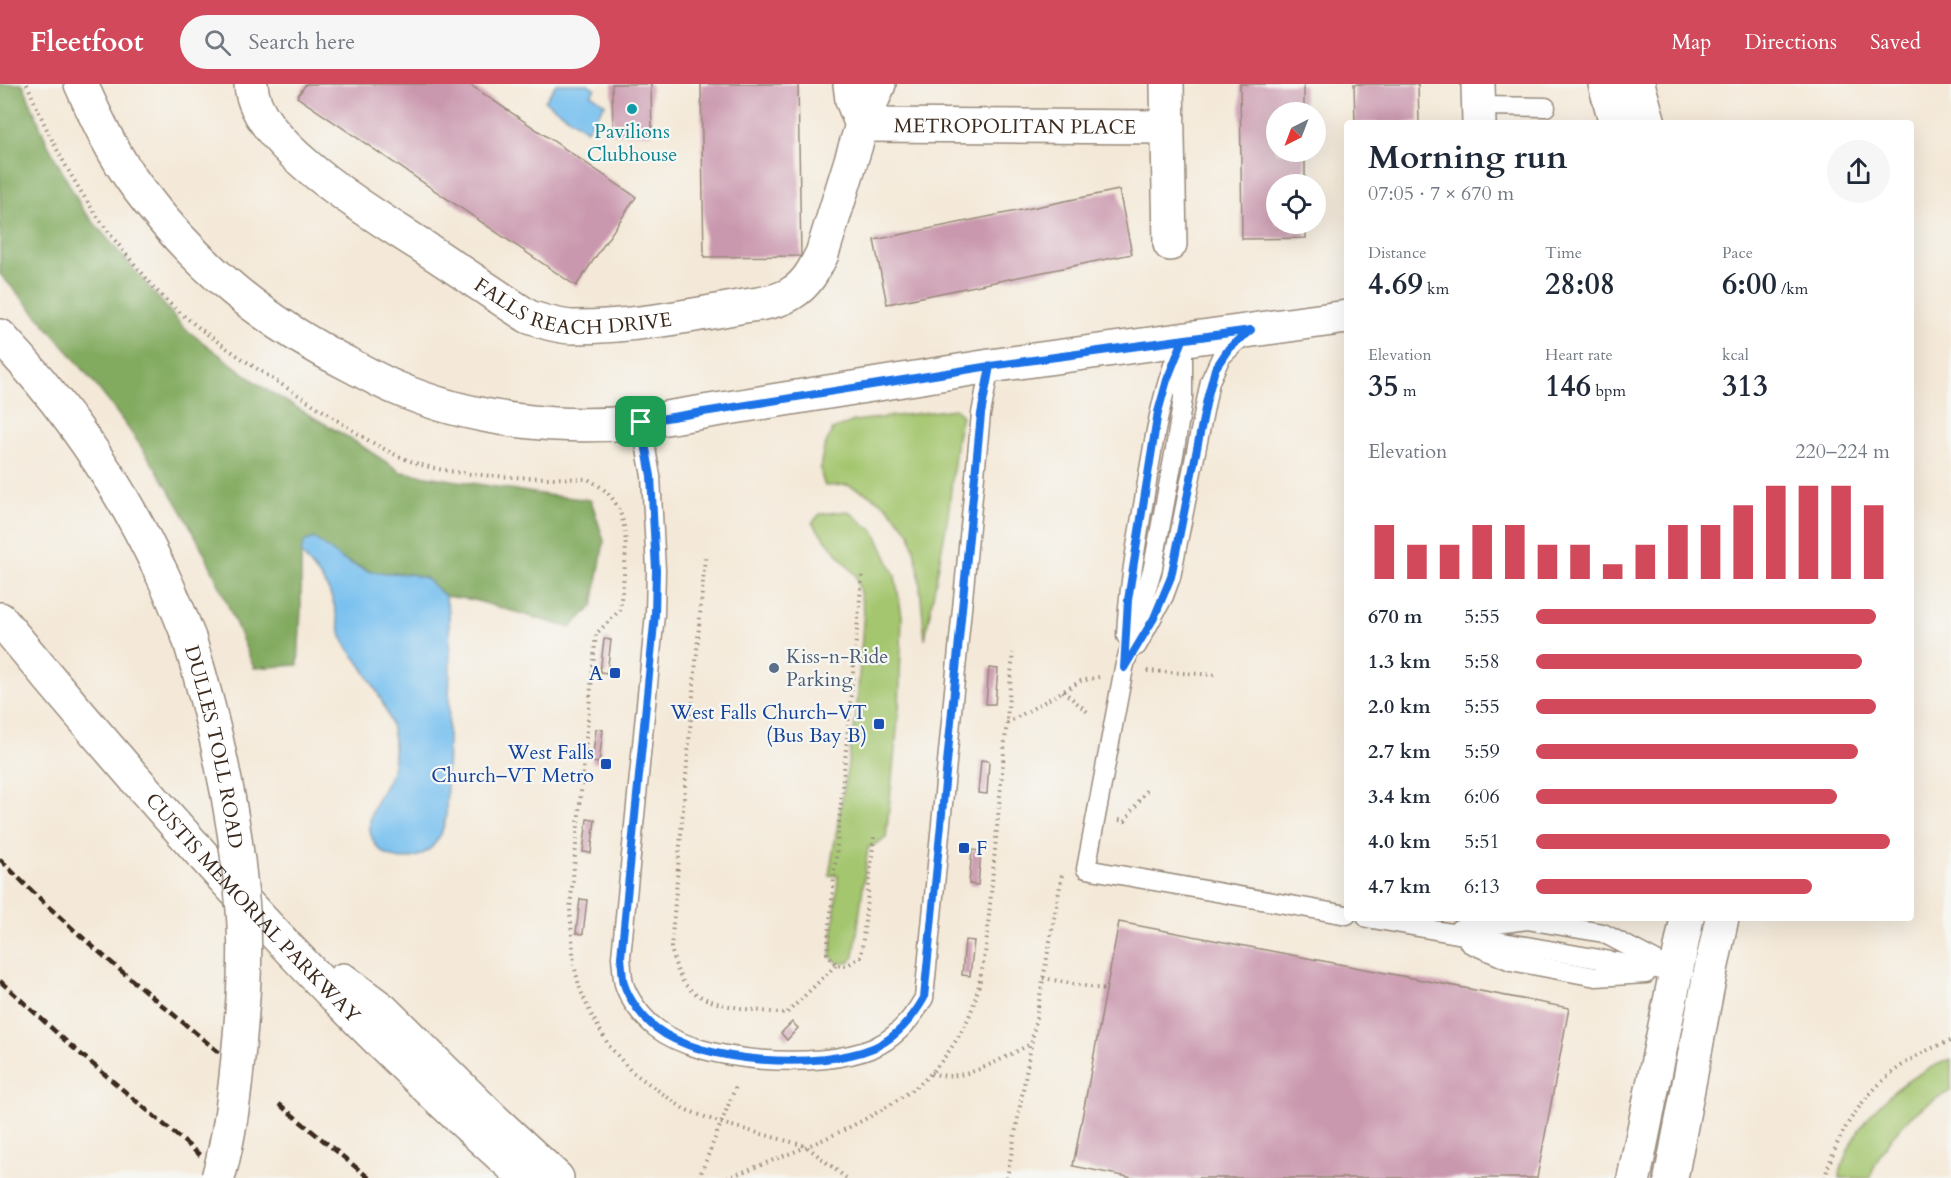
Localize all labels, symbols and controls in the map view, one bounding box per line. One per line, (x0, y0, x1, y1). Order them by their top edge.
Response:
search box (180, 15, 600, 69)
text: Fleetfoot (30, 23, 144, 61)
icon: search (201, 26, 234, 59)
text: Search here (249, 27, 355, 57)
text: Map (1671, 28, 1711, 57)
text: Directions (1744, 28, 1837, 57)
text: Saved (1870, 28, 1921, 57)
marker: Pavilions Clubhouse (625, 102, 639, 116)
north arrow (1266, 102, 1326, 162)
map controls (1266, 102, 1326, 234)
street label: METROPOLITAN PLACE (894, 112, 1136, 141)
place label: Pavilions Clubhouse (587, 118, 677, 168)
text: Morning run (1368, 135, 1568, 180)
button: share (1827, 140, 1890, 203)
button: locate (1266, 174, 1326, 234)
text: 07:05 · 7 × 670 m (1368, 180, 1514, 207)
text: Distance (1368, 242, 1426, 264)
text: Time (1545, 242, 1582, 264)
text: Pace (1722, 242, 1753, 264)
text: 4.69 (1368, 264, 1423, 305)
text: 28:08 (1545, 264, 1615, 305)
text: 6:00 (1722, 264, 1777, 305)
street label: FALLS REACH DRIVE (469, 271, 673, 341)
text: km (1423, 278, 1449, 300)
text: /km (1777, 278, 1808, 300)
text: Elevation (1368, 344, 1432, 366)
text: Heart rate (1545, 344, 1613, 366)
text: kcal (1722, 344, 1749, 366)
text: 35 (1368, 366, 1399, 407)
text: 146 (1545, 366, 1591, 407)
text: 313 (1722, 366, 1768, 407)
text: m (1399, 380, 1417, 402)
text: bpm (1591, 380, 1626, 402)
pin (615, 396, 666, 447)
icon: arrive (624, 405, 657, 438)
text: Elevation (1368, 438, 1447, 465)
text: 220–224 m (1795, 438, 1890, 465)
text: 670 m (1368, 603, 1423, 630)
text: 5:55 (1464, 603, 1500, 630)
street label: DULLES TOLL ROAD (178, 642, 249, 850)
place label: Kiss-n-Ride Parking (786, 643, 888, 693)
text: 1.3 km (1368, 648, 1431, 675)
text: 5:58 (1464, 648, 1500, 675)
place label: A (589, 660, 604, 687)
marker: Kiss-n-Ride Parking (767, 661, 781, 675)
marker: A (608, 666, 622, 680)
text: 2.0 km (1368, 693, 1431, 720)
text: 5:55 (1464, 693, 1500, 720)
place label: West Falls Church–VT (Bus Bay B) (669, 699, 867, 749)
marker: West Falls Church–VT (Bus Bay B) (872, 717, 886, 731)
text: 2.7 km (1368, 738, 1431, 765)
text: 5:59 (1464, 738, 1500, 765)
place label: West Falls Church–VT Metro (431, 739, 594, 789)
marker: West Falls Church–VT Metro (599, 757, 613, 771)
text: 3.4 km (1368, 783, 1431, 810)
text: 6:06 (1464, 783, 1500, 810)
street label: CUSTIS MEMORIAL PARKWAY (139, 787, 366, 1029)
text: 4.0 km (1368, 828, 1431, 855)
text: 5:51 (1464, 828, 1500, 855)
place label: F (976, 835, 987, 862)
marker: F (957, 841, 971, 855)
text: 4.7 km (1368, 873, 1431, 900)
text: 6:13 (1464, 873, 1500, 900)

